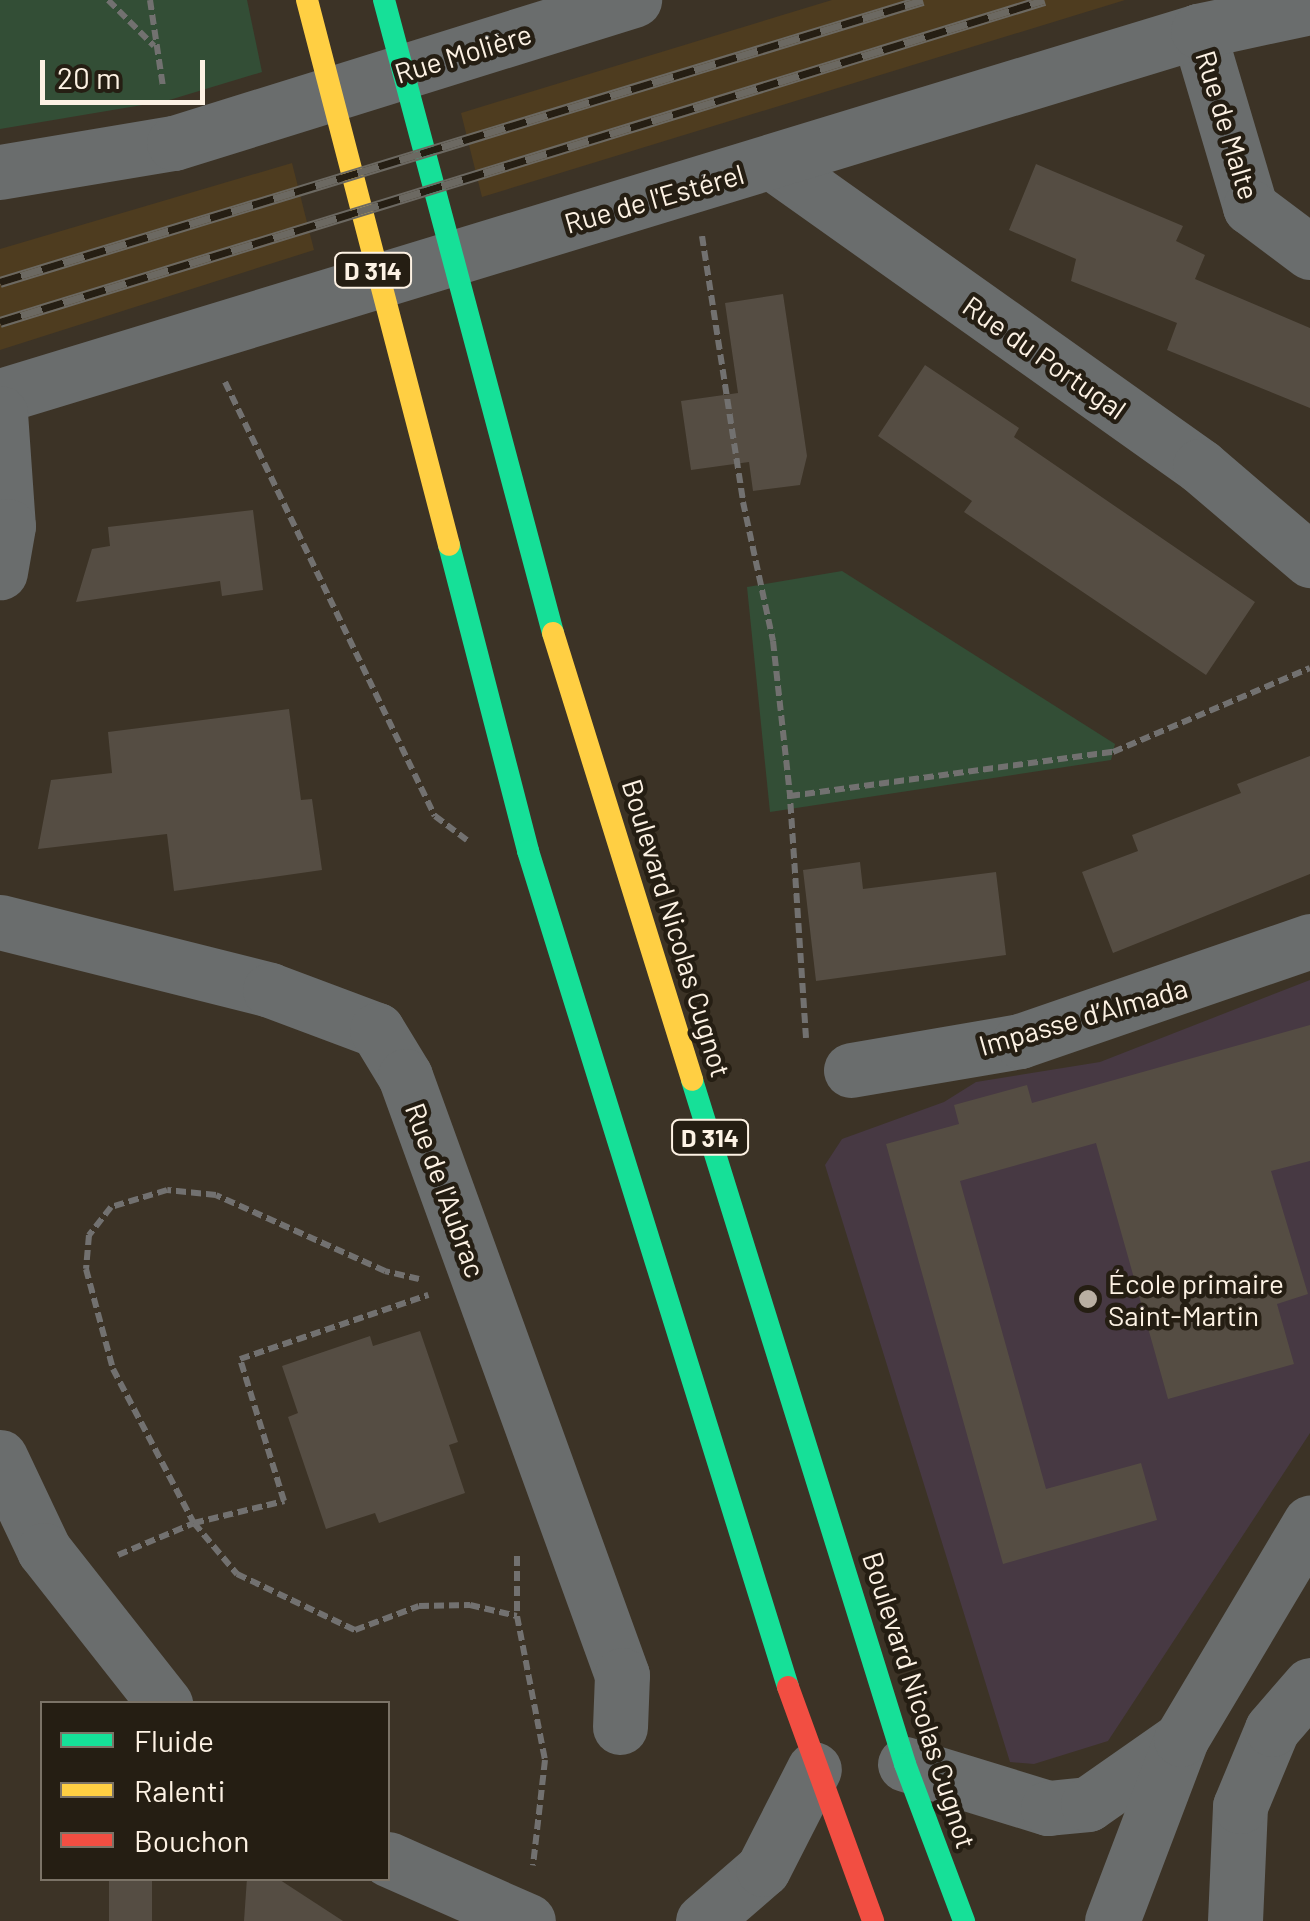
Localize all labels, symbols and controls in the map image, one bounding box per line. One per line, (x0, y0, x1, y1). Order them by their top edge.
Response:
street label: Rue Molière (390, 16, 536, 90)
scale bar (45, 40, 210, 102)
street label: Rue de Malte (1189, 46, 1267, 204)
text: 20 m (57, 59, 121, 95)
street label: Rue de l'Estérel (560, 156, 748, 240)
road number: D 314 (333, 250, 413, 290)
street label: Rue du Portugal (957, 288, 1133, 426)
street label: Boulevard Nicolas Cugnot (616, 775, 738, 1081)
street label: Impasse d’Almada (975, 970, 1191, 1062)
street label: Rue de l'Aubrac (399, 1098, 493, 1282)
road number: D 314 (670, 1117, 750, 1157)
place label: École primaire Saint-Martin (1108, 1266, 1284, 1332)
marker: École primaire Saint-Martin (1077, 1288, 1099, 1310)
street label: Boulevard Nicolas Cugnot (856, 1547, 984, 1853)
legend (40, 1701, 390, 1881)
text: Fluide (134, 1722, 214, 1758)
text: Ralenti (134, 1772, 225, 1808)
text: Bouchon (134, 1822, 249, 1858)

